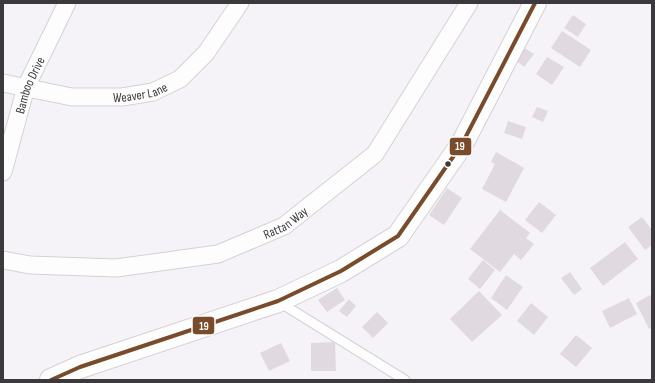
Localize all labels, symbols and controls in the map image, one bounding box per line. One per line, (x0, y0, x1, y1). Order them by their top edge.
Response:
street label: Bamboo Drive (12, 54, 49, 116)
street label: Weaver Lane (113, 79, 170, 106)
line badge: 19 (449, 137, 472, 156)
text: 19 (455, 140, 465, 153)
unlabelled marker (443, 159, 453, 169)
street label: Rattan Way (261, 203, 311, 243)
line badge: 19 (192, 316, 215, 335)
text: 19 (199, 320, 209, 333)

